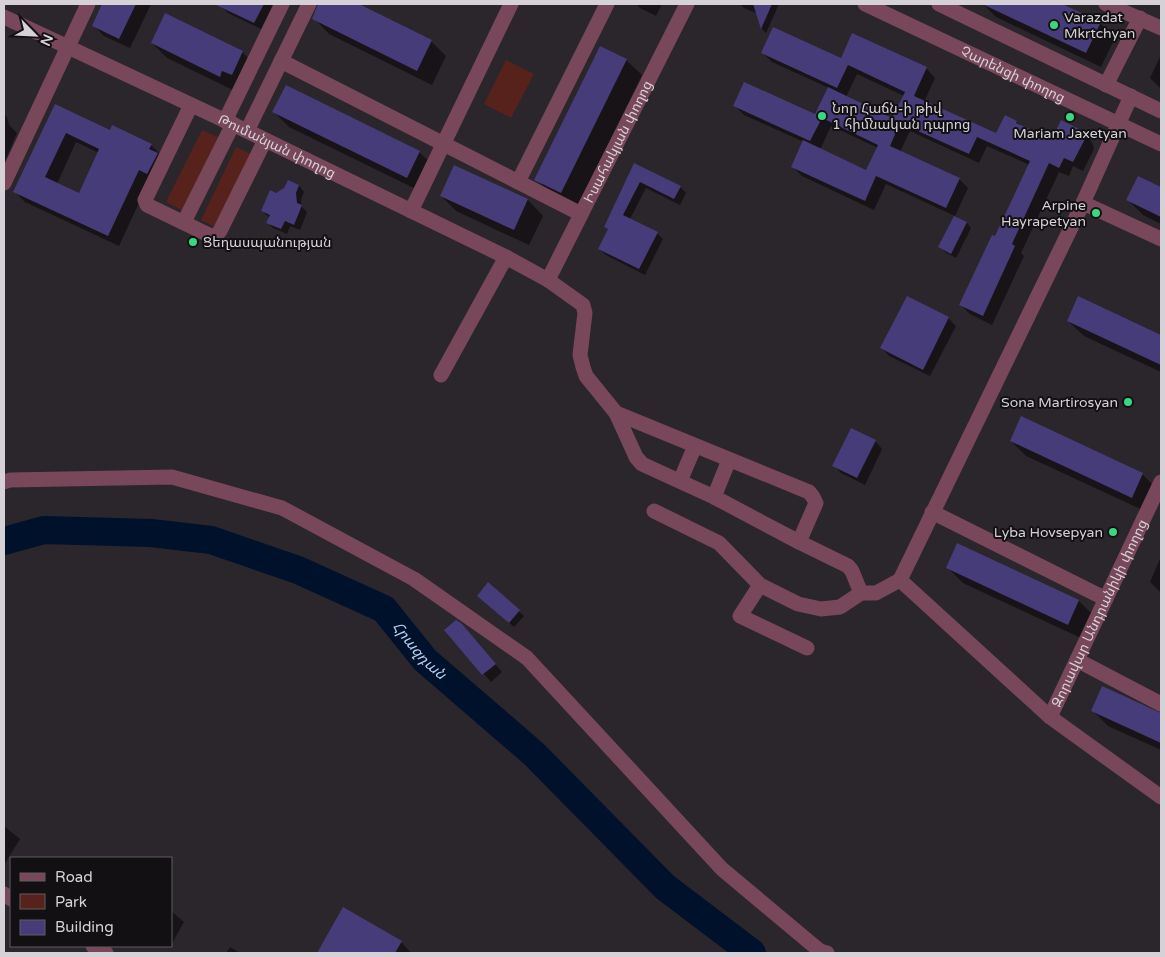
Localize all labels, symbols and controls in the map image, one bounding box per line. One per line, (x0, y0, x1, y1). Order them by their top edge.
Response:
place label: Varazdat Mkrtchyan (1064, 9, 1135, 42)
north arrow (10, 10, 60, 60)
marker: Varazdat Mkrtchyan (1048, 19, 1060, 31)
text: N (36, 31, 56, 49)
street label: Չարենցի փողոց (958, 42, 1068, 106)
street label: Իսահակյան փողոց (580, 77, 656, 206)
place label: Նոր Հաճն-ի թիվ 1 հիմնական դպրոց (832, 100, 971, 133)
street label: Թումանյան փողոց (216, 110, 339, 181)
marker: Նոր Հաճն-ի թիվ 1 հիմնական դպրոց (816, 110, 828, 122)
marker: Mariam Jaxetyan (1064, 111, 1076, 123)
place label: Mariam Jaxetyan (1013, 125, 1127, 142)
place label: Arpine Hayrapetyan (1001, 197, 1086, 230)
marker: Arpine Hayrapetyan (1090, 207, 1102, 219)
place label: Ցեղասպանության (203, 234, 331, 251)
marker: Ցեղասպանության (187, 236, 199, 248)
place label: Sona Martirosyan (1001, 394, 1118, 411)
marker: Sona Martirosyan (1122, 396, 1134, 408)
street label: Զորավար Անդրանիկի փողոց (1047, 516, 1151, 710)
place label: Lyba Hovsepyan (994, 524, 1103, 541)
marker: Lyba Hovsepyan (1107, 526, 1119, 538)
water label: Հրազդան (389, 618, 451, 684)
legend (10, 857, 172, 947)
text: Road (55, 868, 93, 886)
text: Park (55, 893, 87, 911)
text: Building (55, 918, 114, 936)

